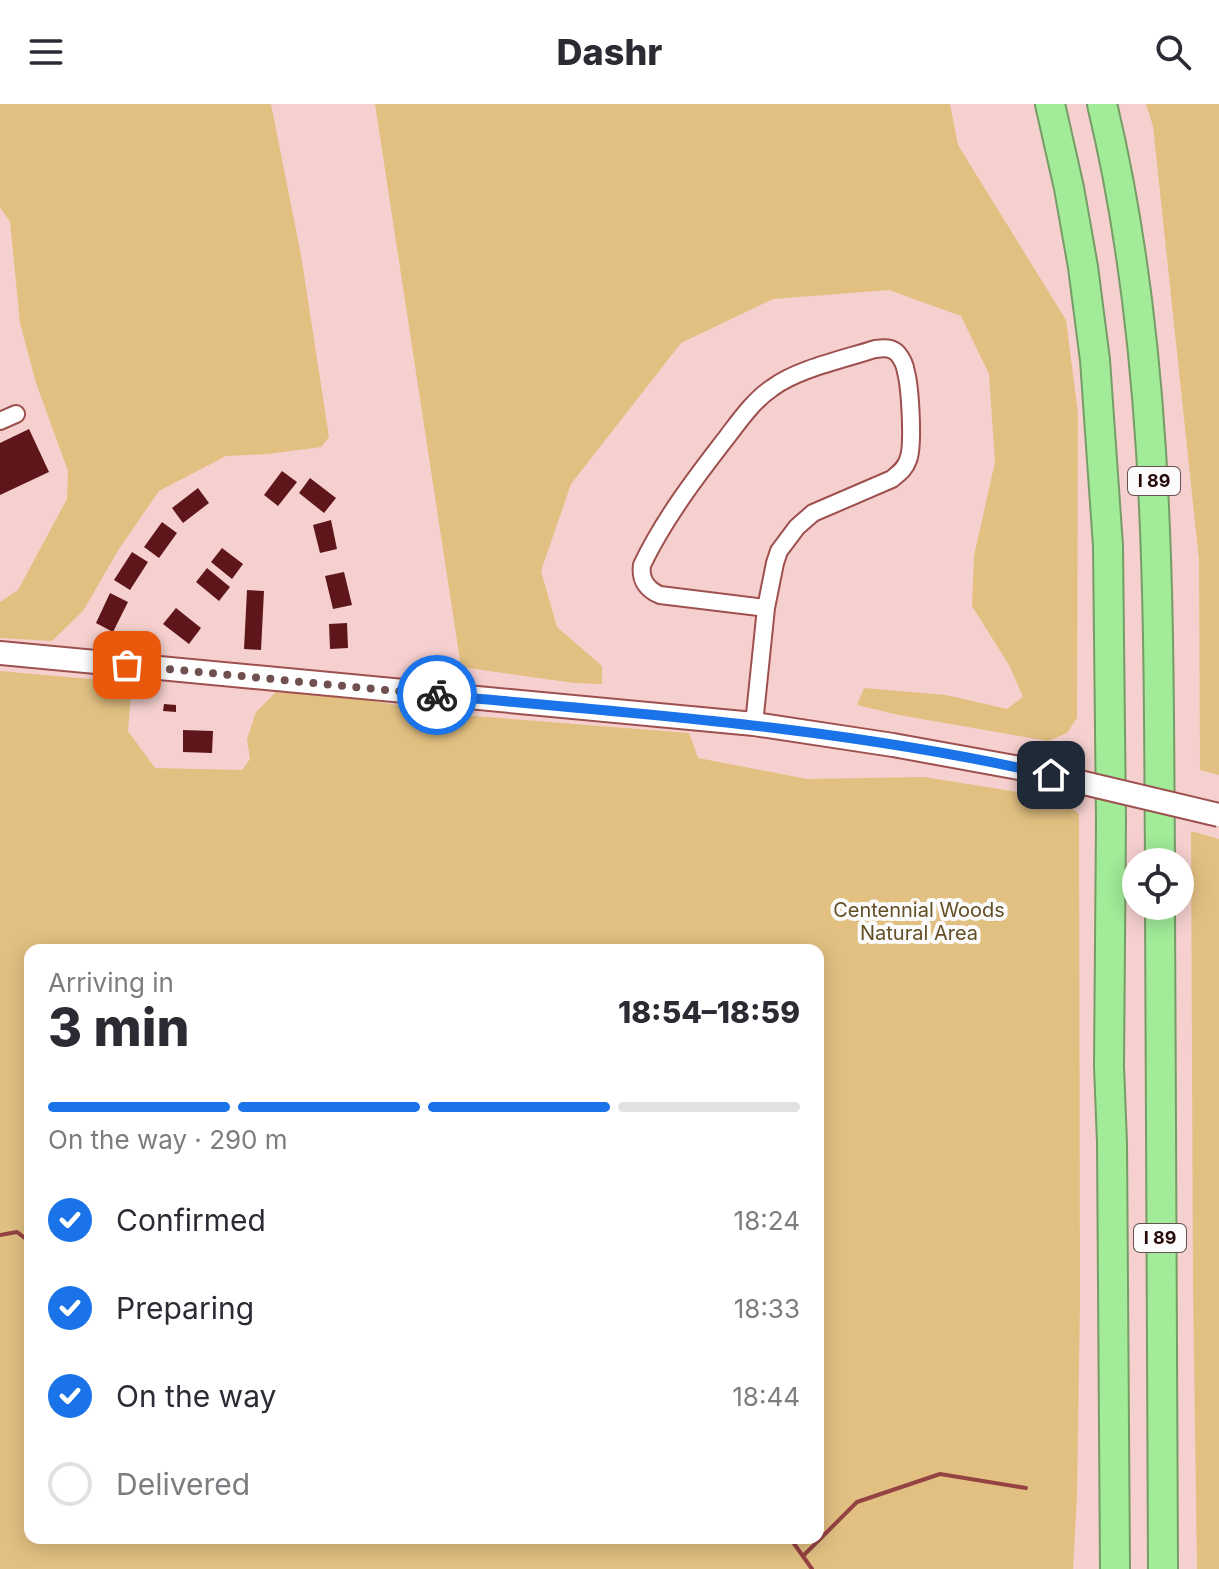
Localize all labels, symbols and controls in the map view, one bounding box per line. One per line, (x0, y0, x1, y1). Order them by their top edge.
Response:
icon: menu (24, 30, 68, 74)
text: Dashr (557, 30, 662, 74)
icon: search (1151, 30, 1195, 74)
road number: I 89 (1128, 467, 1180, 495)
pin (93, 631, 161, 699)
icon: bag (105, 643, 149, 687)
courier (397, 655, 477, 735)
icon: bike (415, 673, 459, 717)
pin (1017, 741, 1085, 809)
icon: home (1029, 753, 1073, 797)
map controls (1122, 848, 1194, 920)
button: locate (1122, 848, 1194, 920)
park label: Centennial Woods Natural Area (833, 898, 1005, 945)
text: Arriving in (48, 967, 174, 998)
text: 18:54–18:59 (618, 994, 800, 1030)
text: 3 min (48, 996, 190, 1059)
text: On the way · 290 m (48, 1124, 288, 1155)
icon: check (48, 1198, 92, 1242)
text: Confirmed (116, 1202, 266, 1238)
text: 18:24 (734, 1205, 800, 1236)
road number: I 89 (1134, 1224, 1186, 1252)
icon: check (48, 1286, 92, 1330)
text: Preparing (116, 1290, 254, 1326)
text: 18:33 (734, 1293, 800, 1324)
icon: check (48, 1374, 92, 1418)
text: On the way (116, 1378, 276, 1414)
text: 18:44 (732, 1381, 800, 1412)
text: Delivered (116, 1466, 250, 1502)

